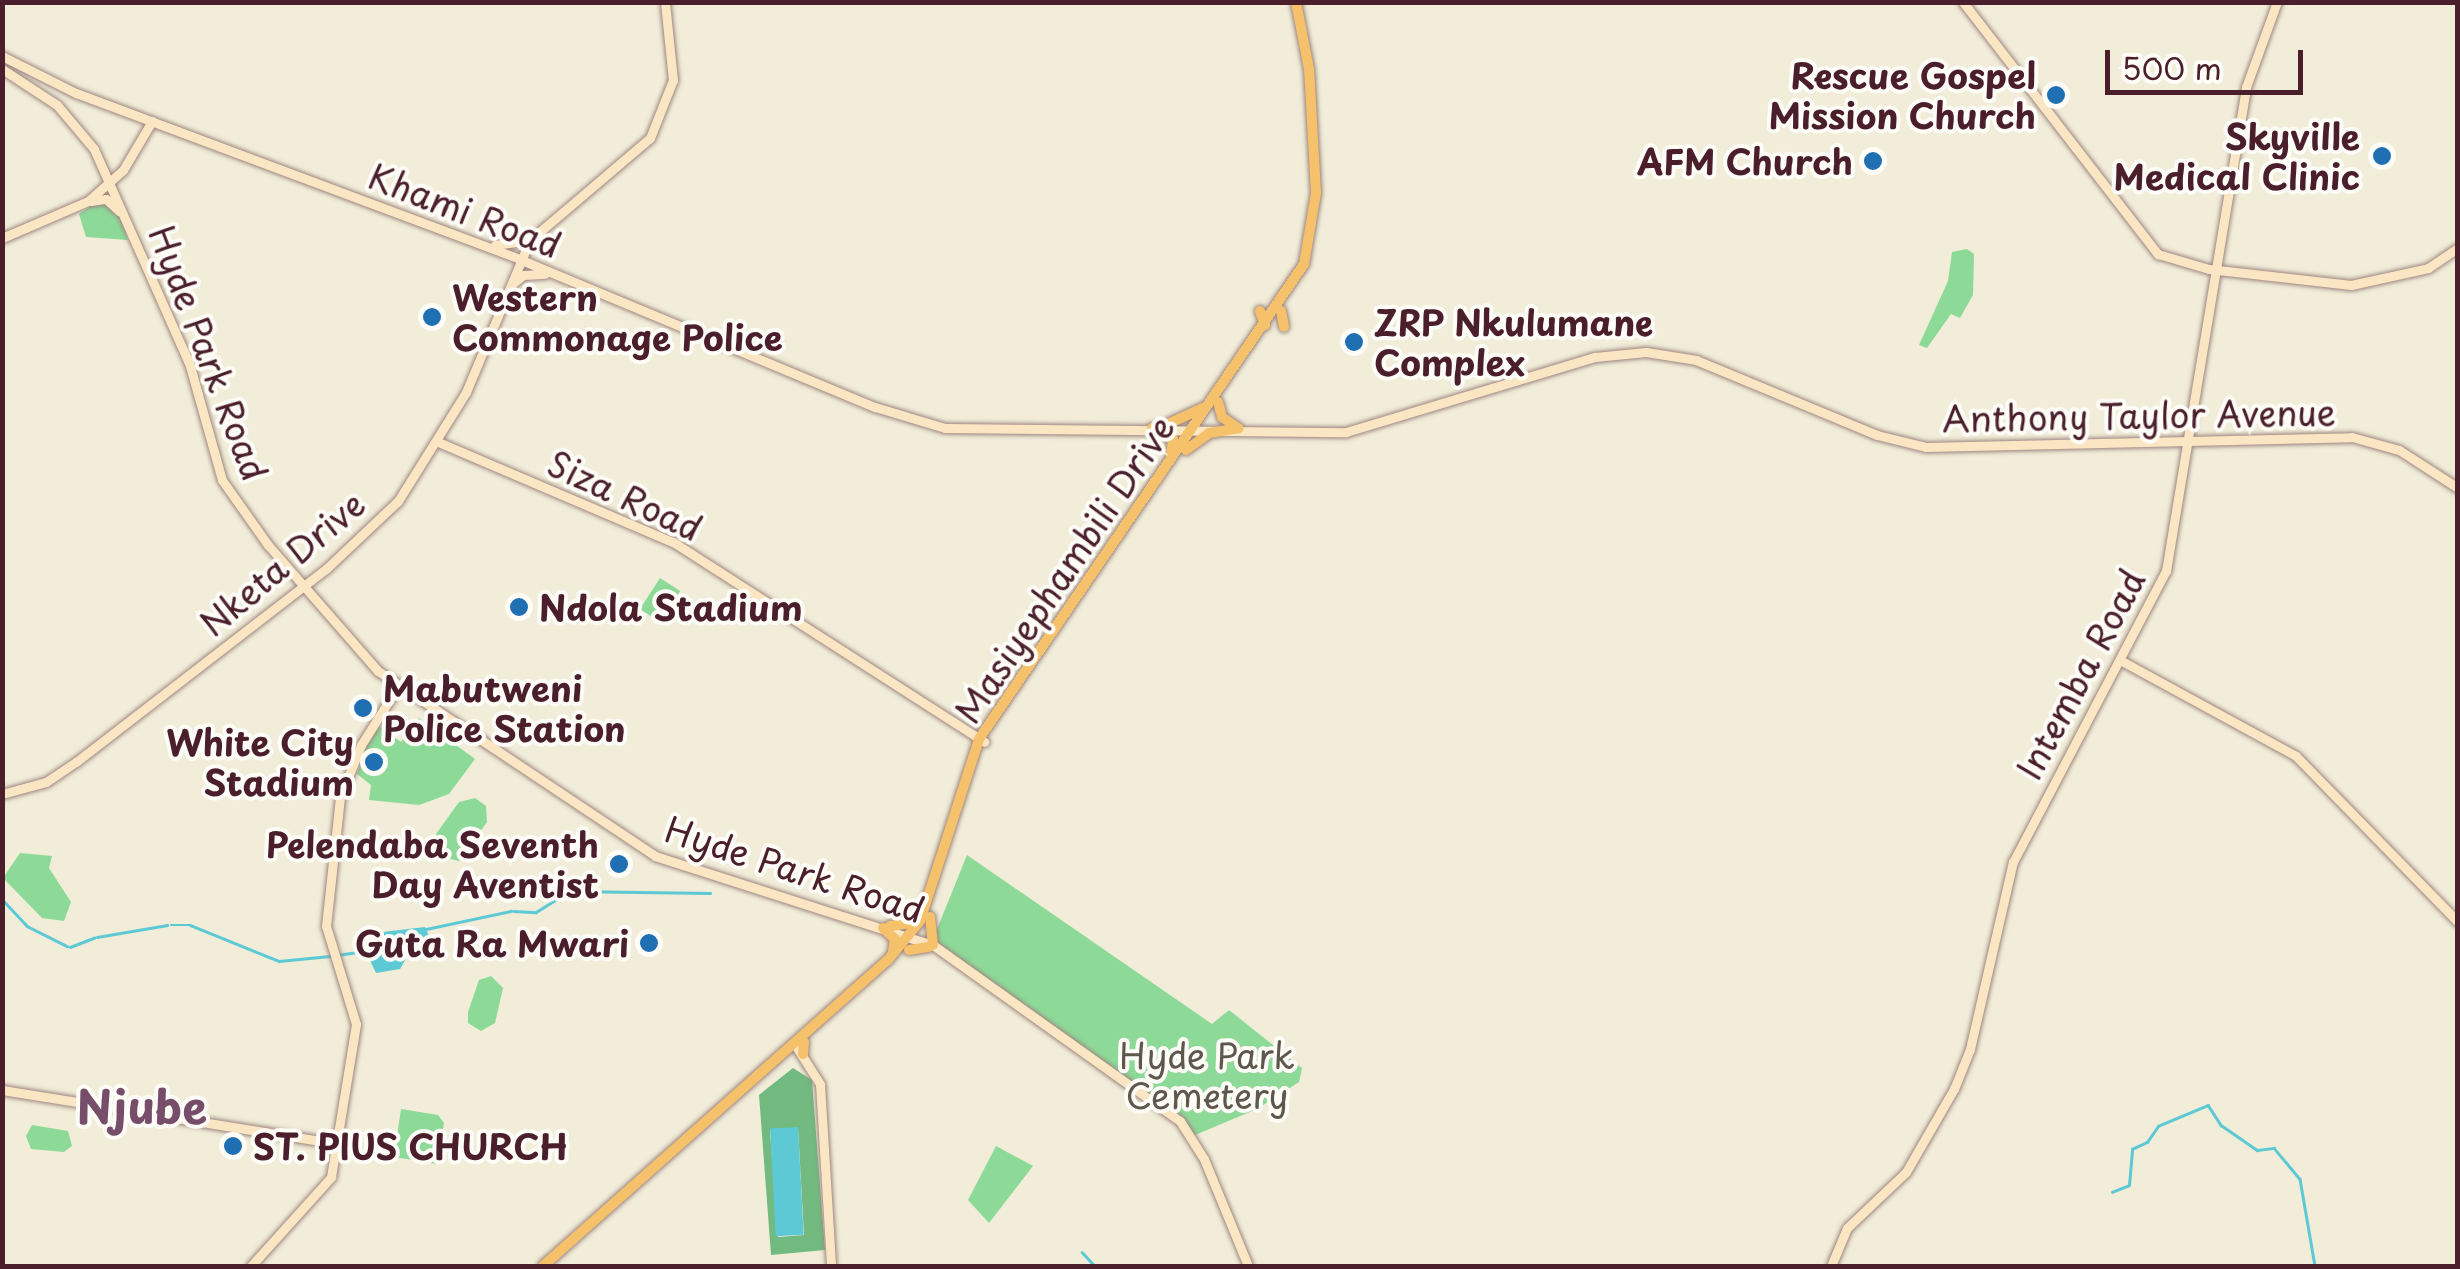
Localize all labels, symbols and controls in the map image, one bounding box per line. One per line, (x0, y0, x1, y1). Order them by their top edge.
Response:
scale bar (2110, 30, 2308, 92)
text: 500 m (2122, 45, 2222, 90)
place label: Rescue Gospel Mission Church (1768, 54, 2036, 136)
marker: Rescue Gospel Mission Church (2045, 84, 2067, 106)
place label: Skyville Medical Clinic (2114, 115, 2360, 197)
place label: AFM Church (1633, 140, 1853, 182)
marker: Skyville Medical Clinic (2369, 143, 2395, 169)
marker: AFM Church (1862, 150, 1884, 172)
street label: Khami Road (362, 154, 568, 266)
street label: Hyde Park Road (141, 219, 277, 487)
place label: Western Commonage Police (452, 276, 782, 358)
place label: ZRP Nkulumane Complex (1374, 301, 1657, 383)
marker: Western Commonage Police (421, 306, 443, 328)
marker: ZRP Nkulumane Complex (1343, 331, 1365, 353)
street label: Anthony Taylor Avenue (1941, 391, 2337, 439)
street label: Masiyephambili Drive (945, 407, 1183, 731)
street label: Siza Road (541, 441, 709, 549)
street label: Nketa Drive (191, 482, 373, 644)
street label: Intemba Road (2007, 562, 2153, 786)
place label: Ndola Stadium (539, 586, 804, 628)
marker: Ndola Stadium (508, 596, 530, 618)
place label: Mabutweni Police Station (383, 667, 628, 749)
marker: Mabutweni Police Station (352, 697, 374, 719)
place label: White City Stadium (165, 721, 354, 803)
marker: White City Stadium (363, 751, 385, 773)
street label: Hyde Park Road (660, 807, 930, 931)
place label: Pelendaba Seventh Day Aventist (266, 823, 599, 905)
marker: Pelendaba Seventh Day Aventist (608, 853, 630, 875)
place label: Guta Ra Mwari (356, 922, 629, 964)
marker: Guta Ra Mwari (638, 932, 660, 954)
park label: Hyde Park Cemetery (1119, 1034, 1295, 1116)
district label: Njube (77, 1079, 207, 1133)
place label: ST. PIUS CHURCH (253, 1125, 570, 1167)
marker: ST. PIUS CHURCH (222, 1135, 244, 1157)

